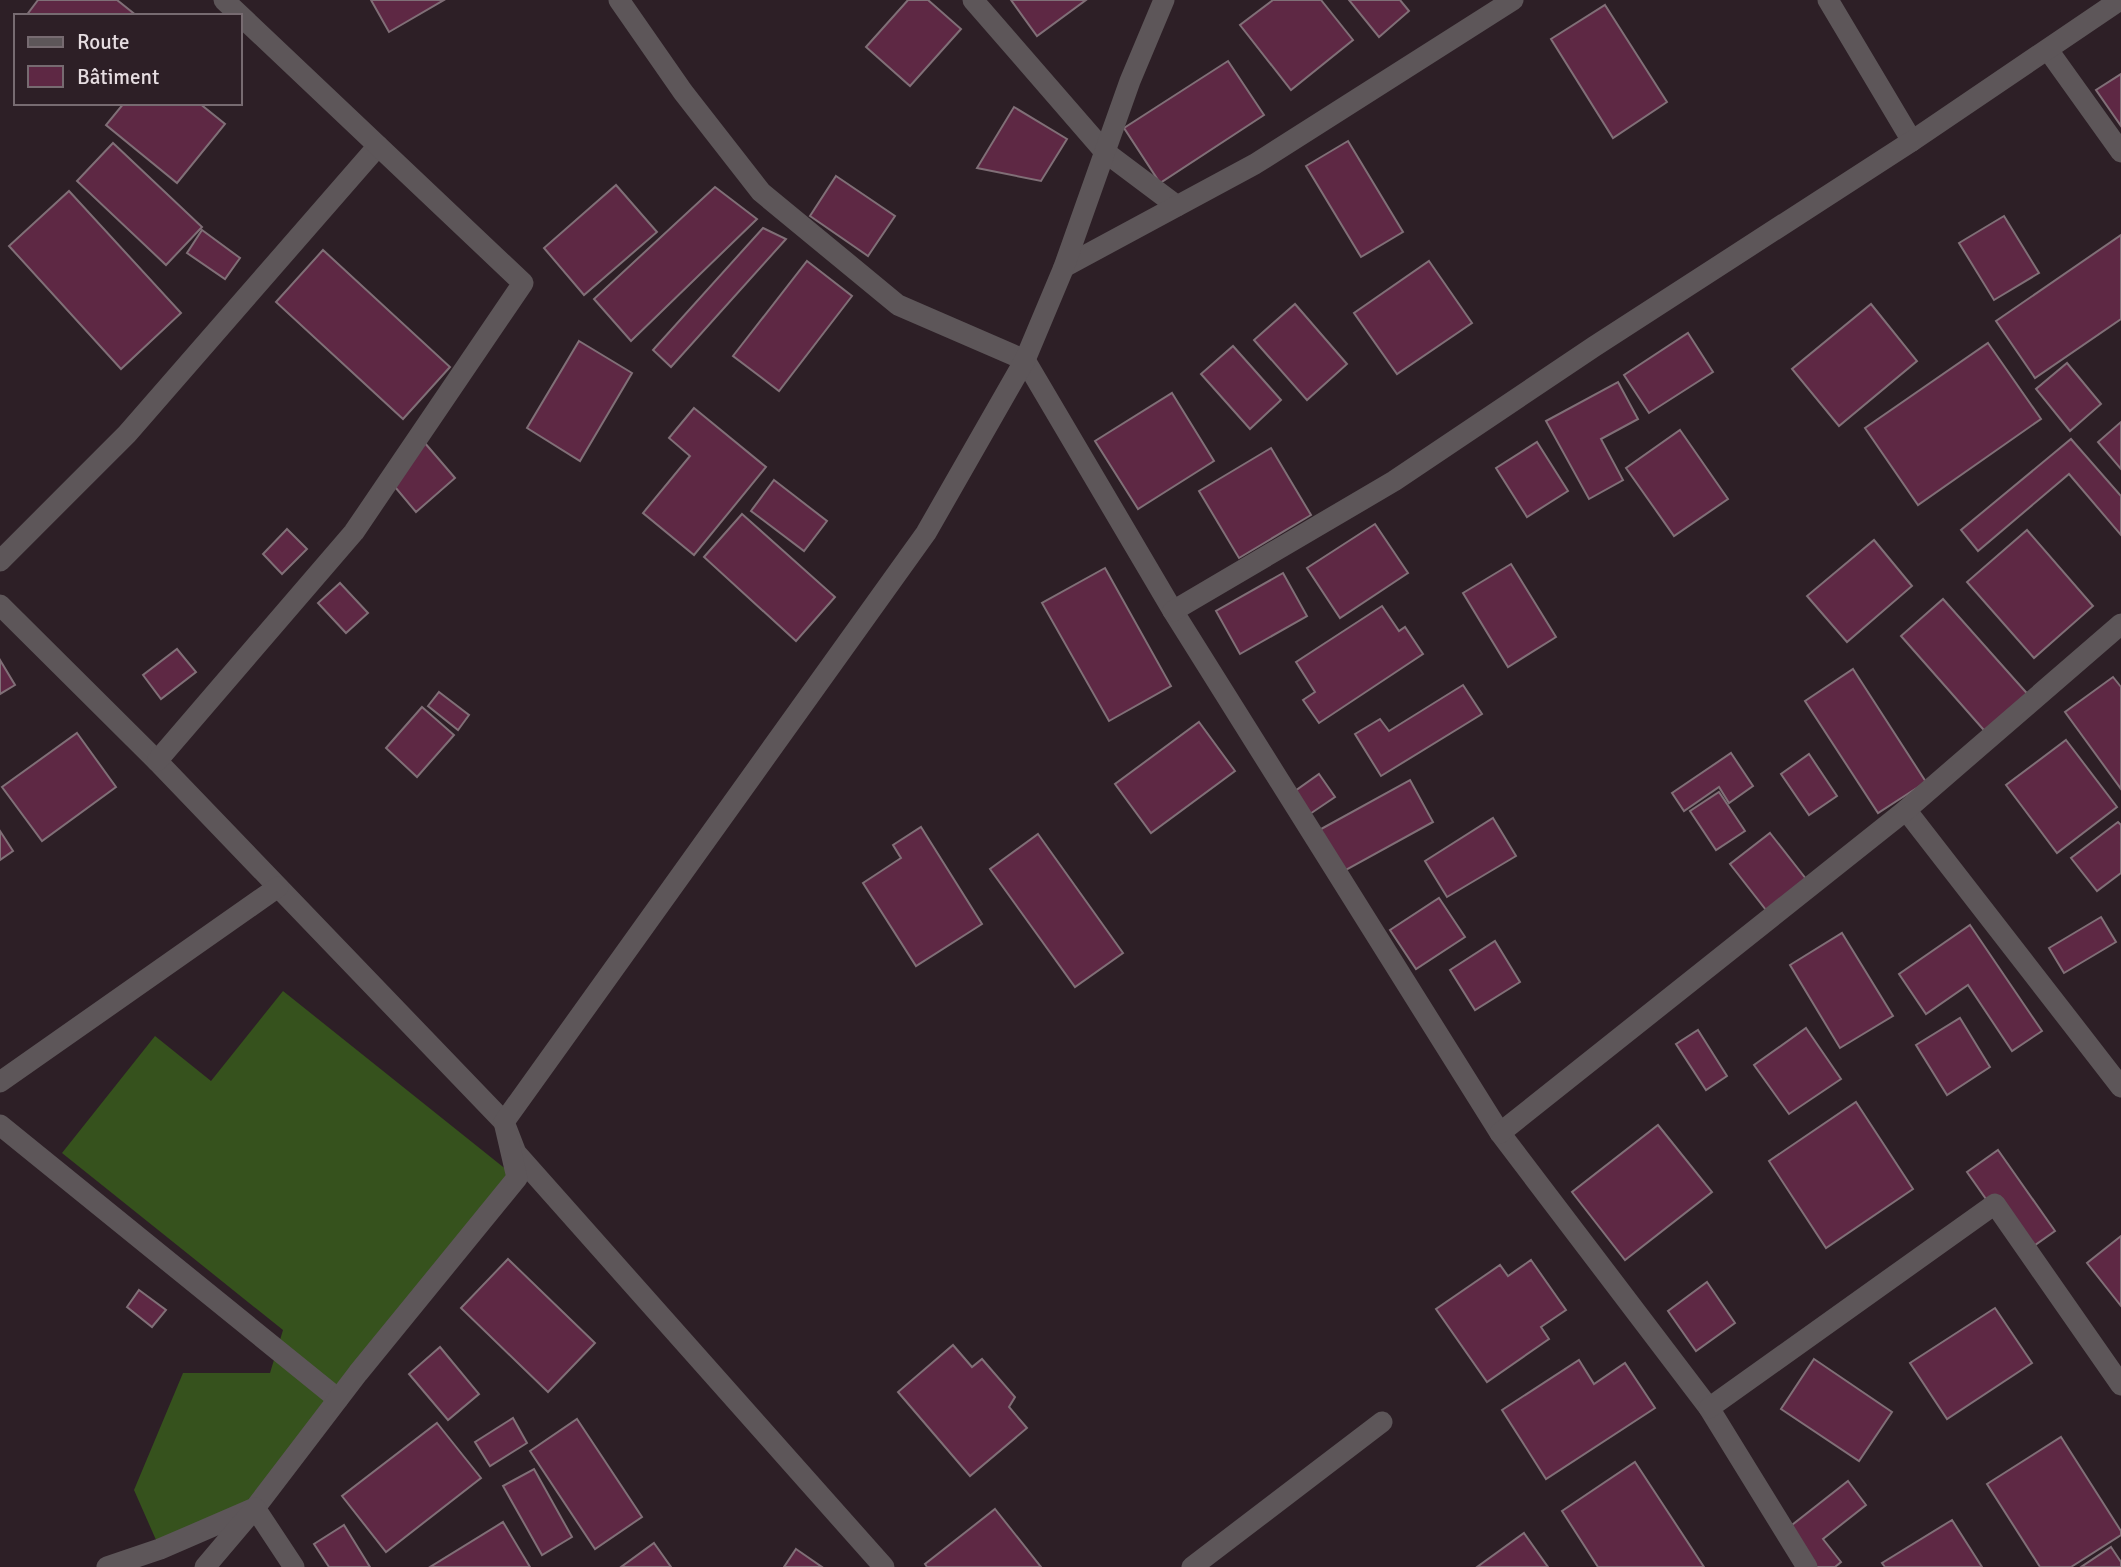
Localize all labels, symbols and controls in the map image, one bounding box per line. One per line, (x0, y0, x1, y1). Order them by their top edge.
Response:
legend (14, 14, 242, 105)
text: Route (77, 29, 129, 55)
text: Bâtiment (77, 64, 159, 90)

